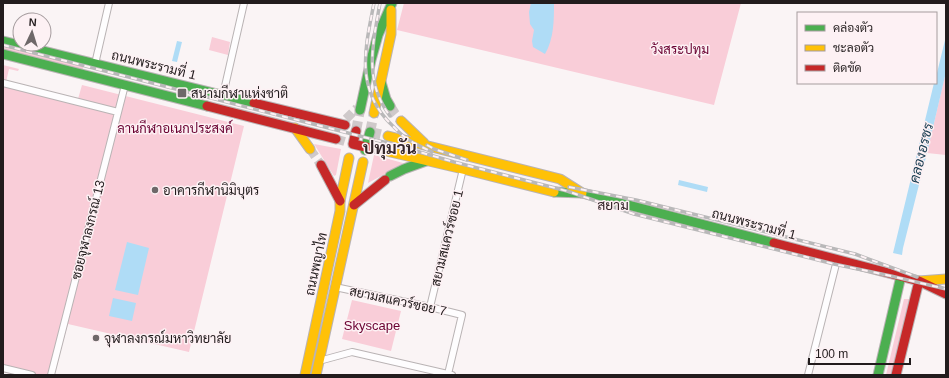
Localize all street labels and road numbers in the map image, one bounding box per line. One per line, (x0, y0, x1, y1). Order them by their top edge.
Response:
street label: ถนนพระรามที่ 1 (110, 42, 199, 83)
street label: ซอยจุฬาลงกรณ์ 13 (66, 178, 110, 282)
street label: สยามสแควร์ซอย 1 (426, 188, 466, 288)
street label: ถนนพระรามที่ 1 (710, 201, 799, 242)
street label: ถนนพญาไท (301, 231, 331, 297)
street label: สยามสแควร์ซอย 7 (348, 281, 448, 319)

